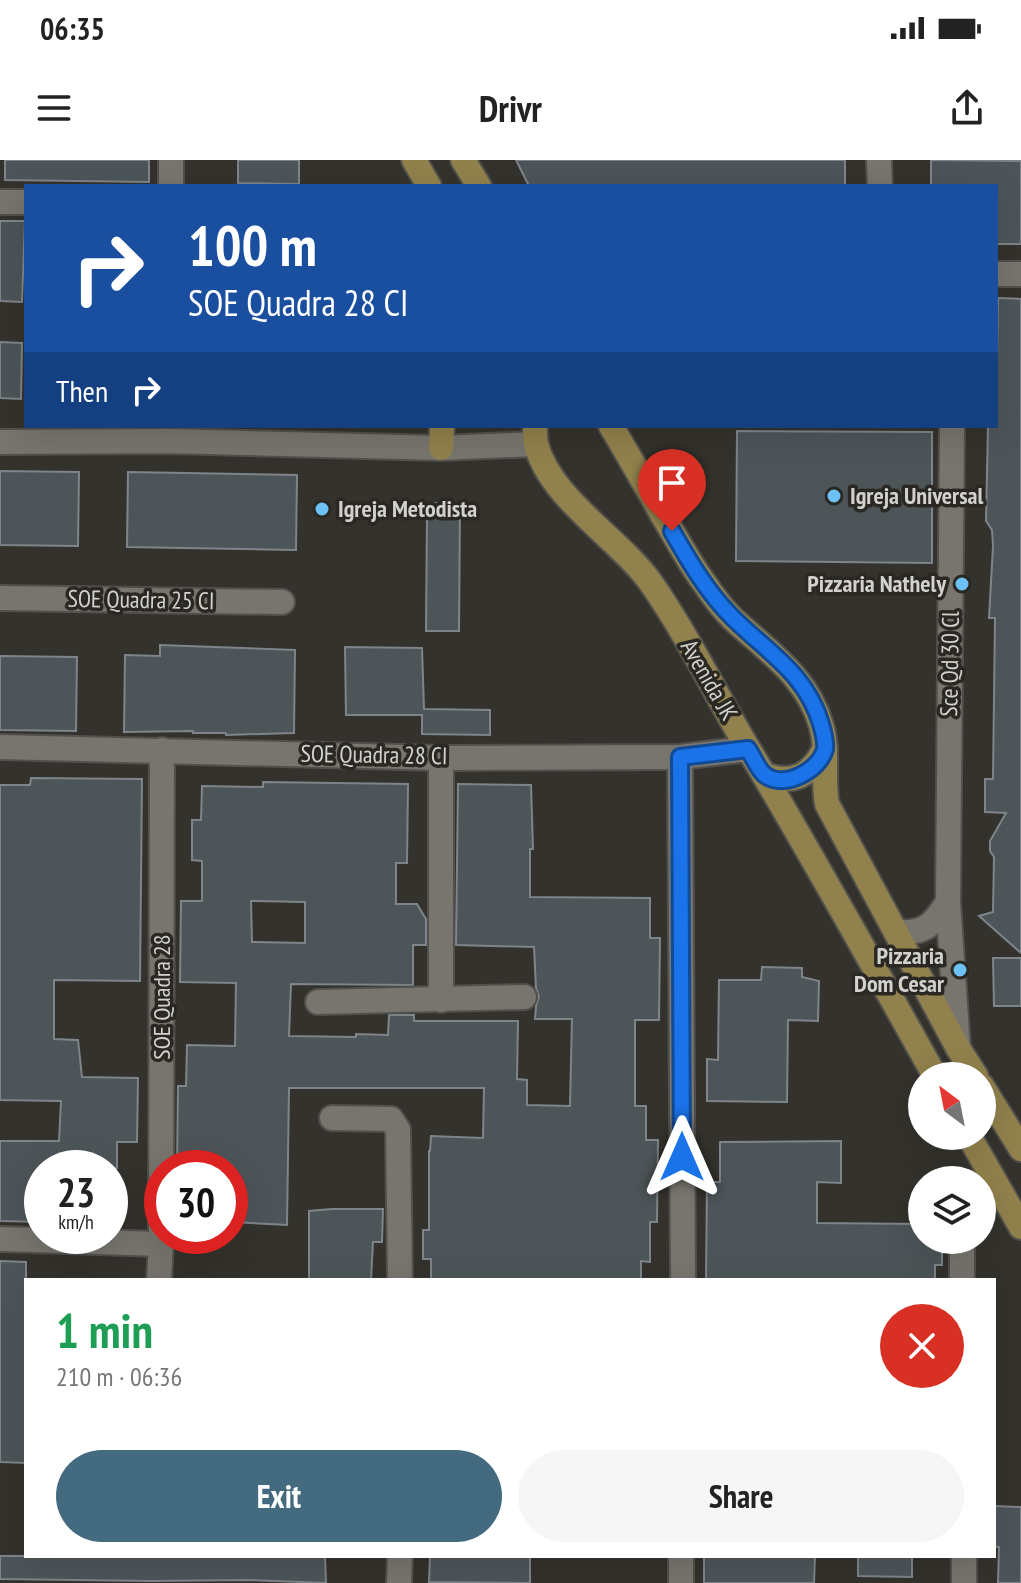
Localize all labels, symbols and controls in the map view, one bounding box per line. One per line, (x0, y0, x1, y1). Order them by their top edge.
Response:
text: 06:35 (40, 9, 105, 48)
text: Drivr (479, 85, 542, 132)
icon: menu (32, 86, 76, 130)
icon: share (945, 86, 989, 130)
text: 100 m (188, 209, 317, 281)
icon: right (56, 216, 160, 320)
text: SOE Quadra 28 CI (188, 279, 408, 326)
icon: right (124, 368, 168, 412)
text: Then (56, 371, 108, 410)
pin (638, 449, 706, 531)
icon: arrive (650, 461, 694, 505)
place label: Igreja Universal (850, 480, 983, 511)
marker: Igreja Universal (825, 487, 843, 505)
place label: Igreja Metodista (338, 493, 477, 524)
marker: Igreja Metodista (313, 500, 331, 518)
place label: Pizzaria Nathely (807, 568, 946, 599)
marker: Pizzaria Nathely (953, 575, 971, 593)
street label: SOE Quadra 25 CI (67, 583, 215, 616)
street label: Sce Qd 30 Cl (933, 611, 966, 717)
street label: Avenida JK (674, 634, 745, 726)
street label: SOE Quadra 28 CI (300, 738, 448, 771)
street label: SOE Quadra 28 (146, 934, 177, 1060)
place label: Pizzaria Dom Cesar (854, 940, 945, 999)
marker: Pizzaria Dom Cesar (951, 961, 969, 979)
north arrow (908, 1062, 996, 1150)
map controls (908, 1062, 996, 1254)
position arrow (640, 1115, 724, 1199)
speed limit sign: 30 (144, 1150, 248, 1254)
text: 23 (57, 1166, 95, 1218)
button: layers (908, 1166, 996, 1254)
text: km/h (58, 1209, 94, 1235)
text: 1 min (56, 1299, 153, 1361)
button: close (880, 1304, 964, 1388)
text: 210 m · 06:36 (56, 1360, 182, 1393)
button: Exit (56, 1450, 502, 1542)
button: Share (518, 1450, 964, 1542)

